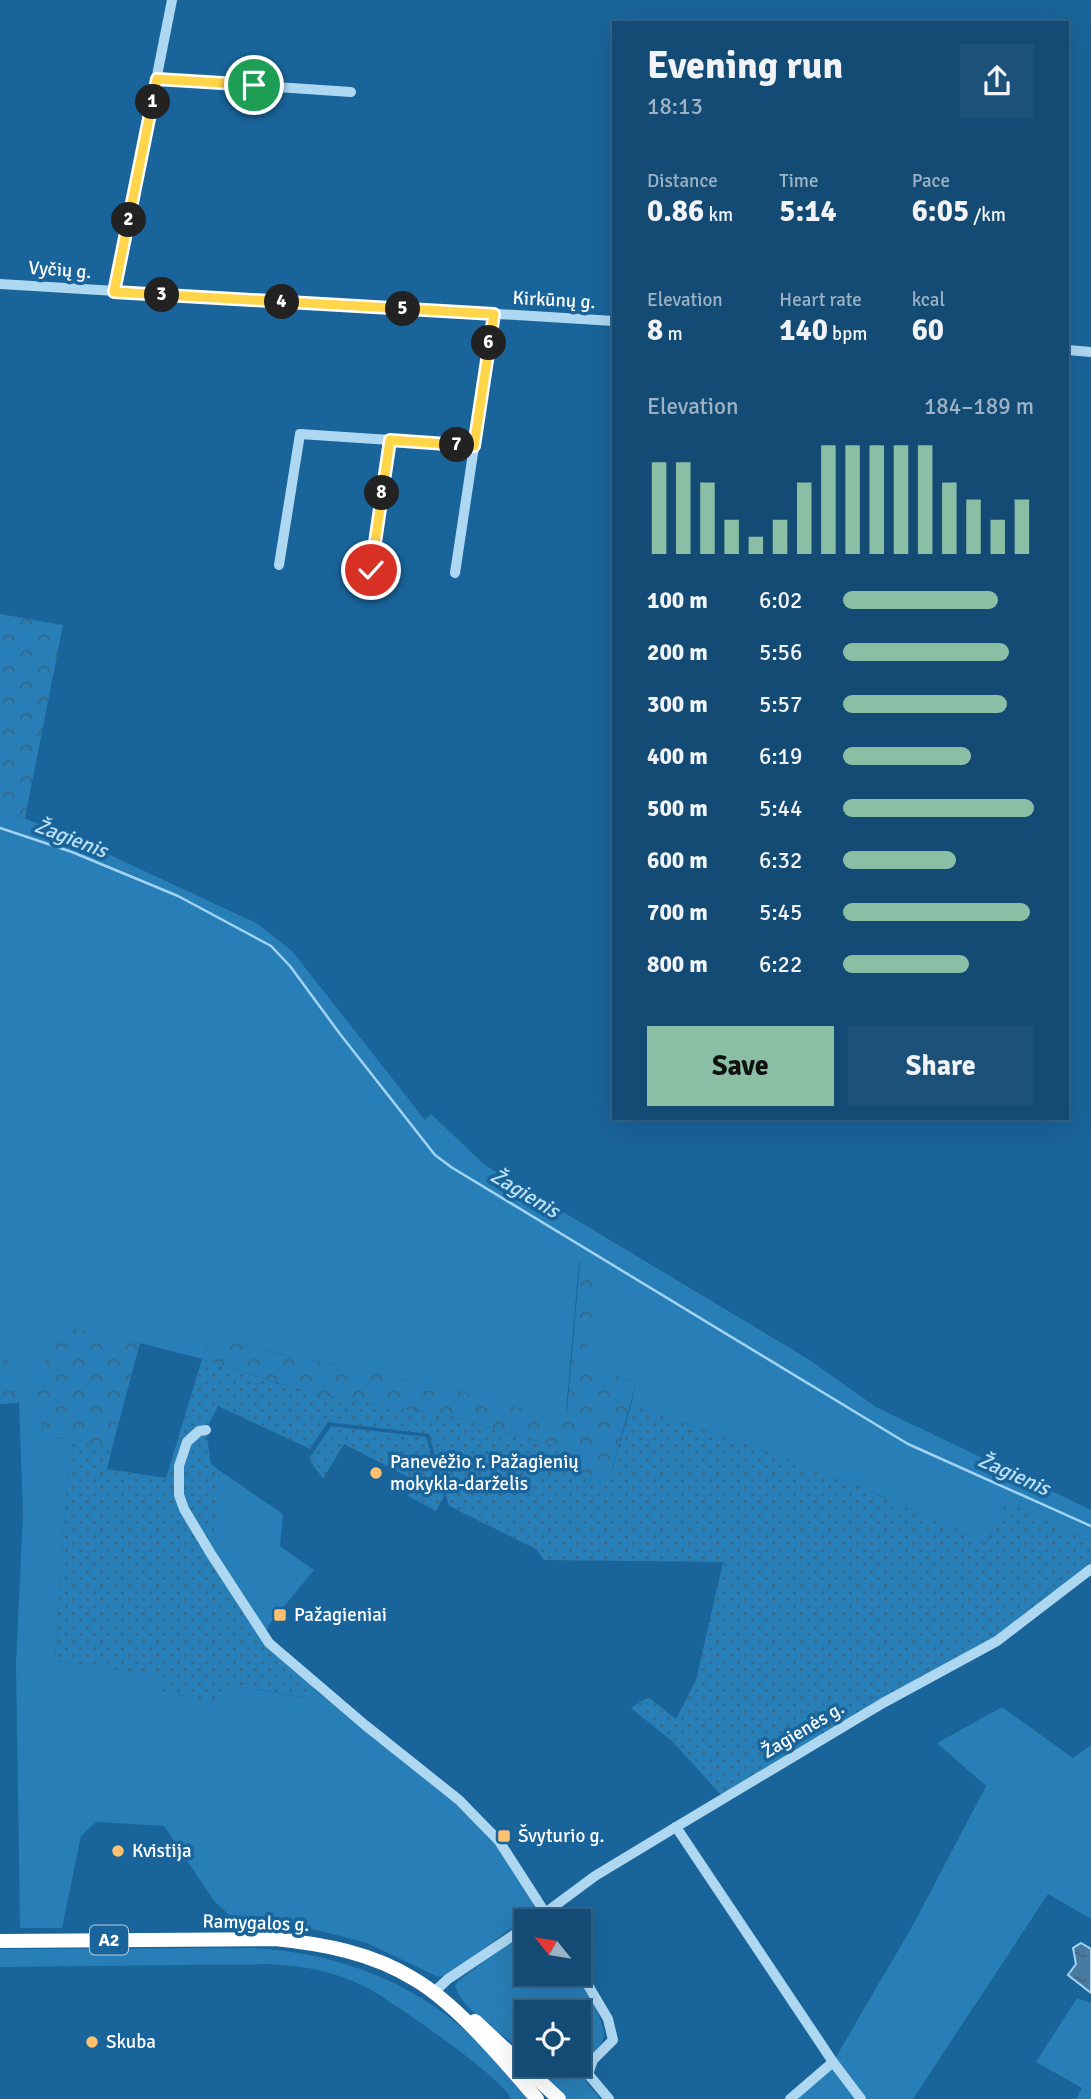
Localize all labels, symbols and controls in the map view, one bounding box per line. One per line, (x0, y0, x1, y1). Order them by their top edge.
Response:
text: Evening run (647, 42, 843, 89)
button: share (960, 44, 1034, 118)
pin (224, 55, 284, 115)
icon: arrive (235, 66, 273, 104)
pin: 1 (136, 84, 170, 119)
text: 1 (147, 89, 158, 113)
text: 18:13 (647, 92, 703, 121)
text: Distance (647, 169, 718, 193)
text: Time (779, 169, 818, 193)
text: Pace (912, 169, 950, 193)
text: 0.86 (647, 193, 704, 230)
text: 5:14 (779, 193, 837, 230)
text: 6:05 (912, 193, 969, 230)
pin: 2 (111, 202, 146, 238)
text: km (704, 203, 733, 227)
text: /km (969, 203, 1006, 227)
text: 2 (123, 207, 134, 231)
street label: Vyčių g. (28, 256, 92, 284)
pin: 3 (144, 278, 180, 312)
text: 3 (156, 282, 167, 306)
pin: 4 (264, 284, 300, 320)
street label: Kirkūnų g. (512, 286, 596, 314)
text: Elevation (647, 288, 723, 312)
text: Heart rate (779, 288, 862, 312)
text: kcal (912, 288, 945, 312)
text: 4 (276, 289, 287, 313)
pin: 5 (386, 292, 420, 326)
text: 5 (397, 296, 408, 320)
text: 8 (647, 312, 663, 349)
text: 140 (779, 312, 828, 349)
text: 60 (912, 312, 944, 349)
text: m (663, 322, 683, 346)
text: bpm (828, 322, 867, 346)
pin: 6 (472, 326, 506, 360)
text: 6 (483, 330, 494, 354)
text: Elevation (647, 392, 739, 421)
text: 184–189 m (924, 392, 1034, 421)
pin: 7 (440, 428, 475, 462)
text: 7 (451, 432, 462, 456)
pin: 8 (364, 476, 400, 510)
text: 8 (376, 480, 387, 504)
pin (341, 540, 401, 600)
icon: check (352, 551, 390, 589)
text: 100 m (647, 586, 708, 615)
text: 6:02 (759, 586, 802, 615)
text: 200 m (647, 638, 708, 667)
text: 5:56 (759, 638, 802, 667)
text: 300 m (647, 690, 708, 719)
text: 5:57 (759, 690, 802, 719)
text: 400 m (647, 742, 708, 771)
text: 6:19 (759, 742, 802, 771)
text: 500 m (647, 794, 708, 823)
text: 5:44 (759, 794, 802, 823)
water label: Žagienis (31, 812, 113, 864)
text: 600 m (647, 846, 708, 875)
text: 6:32 (759, 846, 802, 875)
text: 700 m (647, 898, 708, 927)
text: 5:45 (759, 898, 802, 927)
text: 800 m (647, 950, 708, 979)
text: 6:22 (759, 950, 802, 979)
button: Save (647, 1026, 834, 1106)
button: Share (848, 1026, 1034, 1106)
water label: Žagienis (486, 1162, 566, 1225)
water label: Žagienis (974, 1447, 1055, 1502)
place label: Panevėžio r. Pažagienių mokykla-darželis (390, 1450, 579, 1496)
marker: Panevėžio r. Pažagienių mokykla-darželis (368, 1465, 384, 1481)
place label: Pažagieniai (294, 1603, 387, 1627)
marker: Pažagieniai (272, 1607, 288, 1623)
street label: Žagienės g. (757, 1696, 849, 1764)
place label: Švyturio g. (518, 1823, 605, 1848)
marker: Švyturio g. (496, 1828, 512, 1844)
place label: Kvistija (132, 1839, 192, 1863)
marker: Kvistija (110, 1843, 126, 1859)
street label: Ramygalos g. (202, 1909, 310, 1937)
north arrow (514, 1909, 592, 1986)
map controls (514, 1909, 591, 2077)
road number: A2 (90, 1926, 128, 1954)
button: locate (514, 2000, 591, 2077)
place label: Skuba (106, 2030, 156, 2054)
marker: Skuba (84, 2034, 100, 2050)

